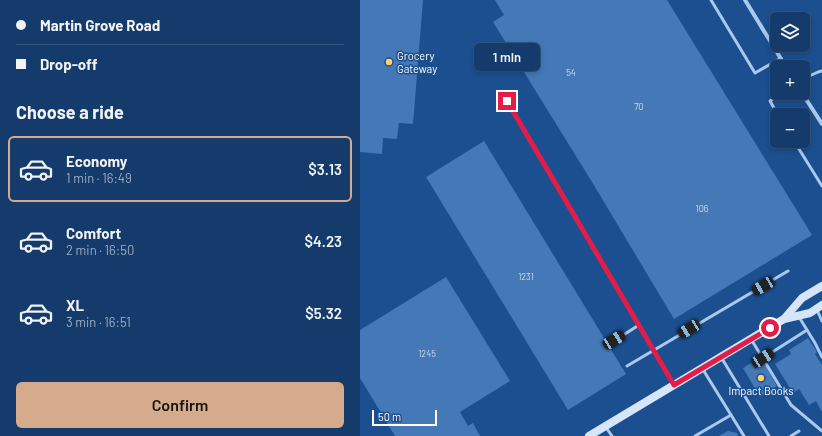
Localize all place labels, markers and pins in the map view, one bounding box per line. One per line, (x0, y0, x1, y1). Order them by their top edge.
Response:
place label: Grocery Gateway (397, 49, 437, 75)
marker: Grocery Gateway (384, 57, 394, 67)
marker: Impact Books (756, 373, 766, 383)
place label: Impact Books (728, 384, 794, 397)

